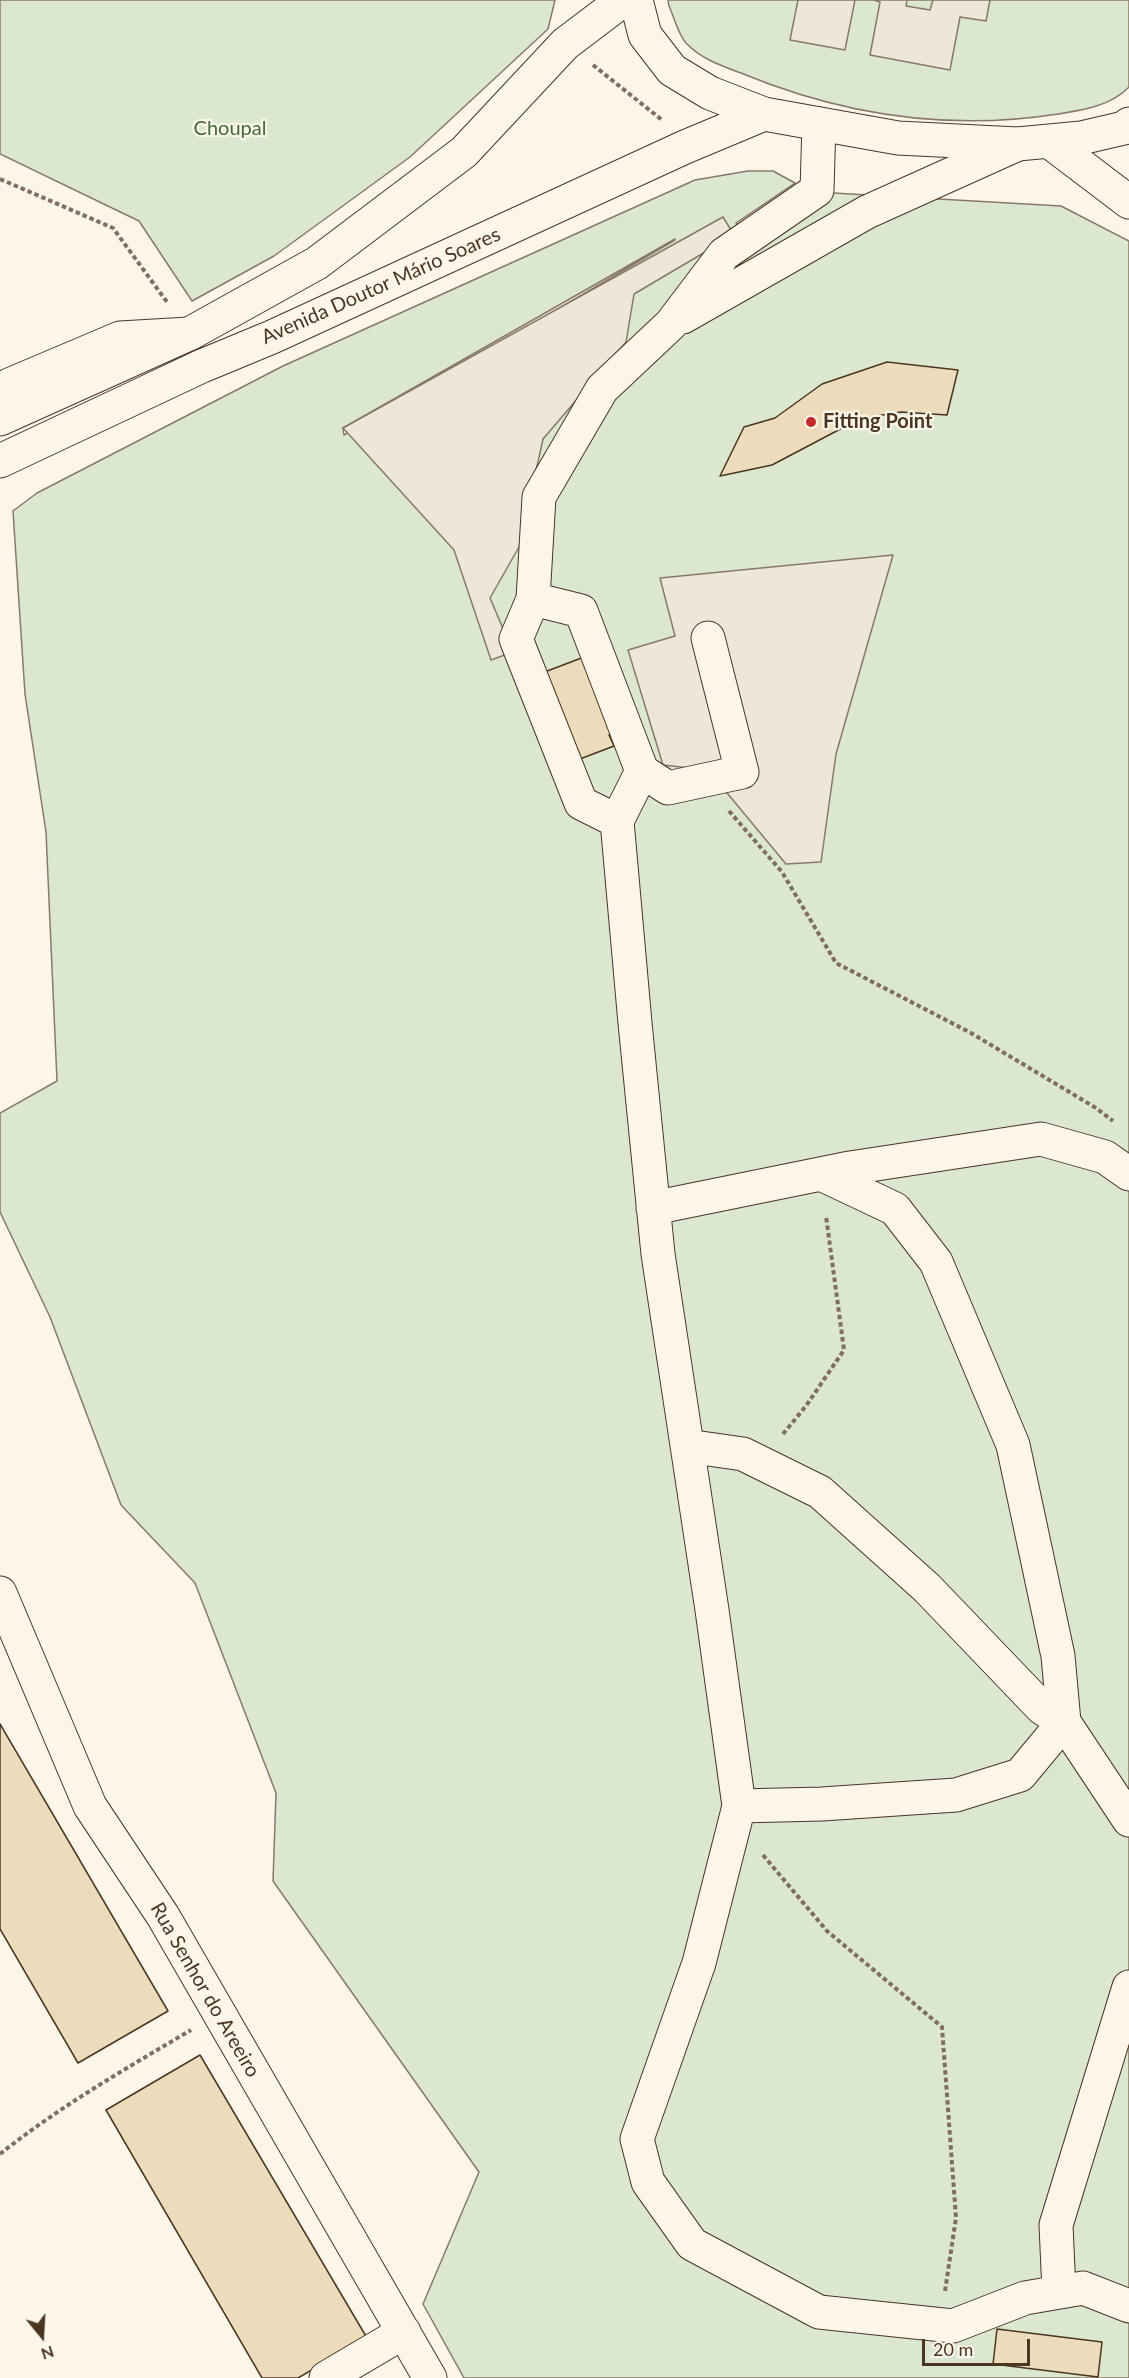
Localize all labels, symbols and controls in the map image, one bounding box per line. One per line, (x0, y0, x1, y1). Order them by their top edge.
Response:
park label: Choupal (194, 117, 266, 141)
street label: Avenida Doutor Mário Soares (258, 222, 504, 350)
place label: Fitting Point (823, 410, 932, 434)
marker: Fitting Point (804, 415, 818, 429)
street label: Rua Senhor do Areeiro (145, 1898, 265, 2082)
north arrow (12, 2306, 72, 2366)
scale bar (925, 2327, 1033, 2365)
text: 20 m (933, 2338, 973, 2360)
text: N (39, 2343, 57, 2365)

